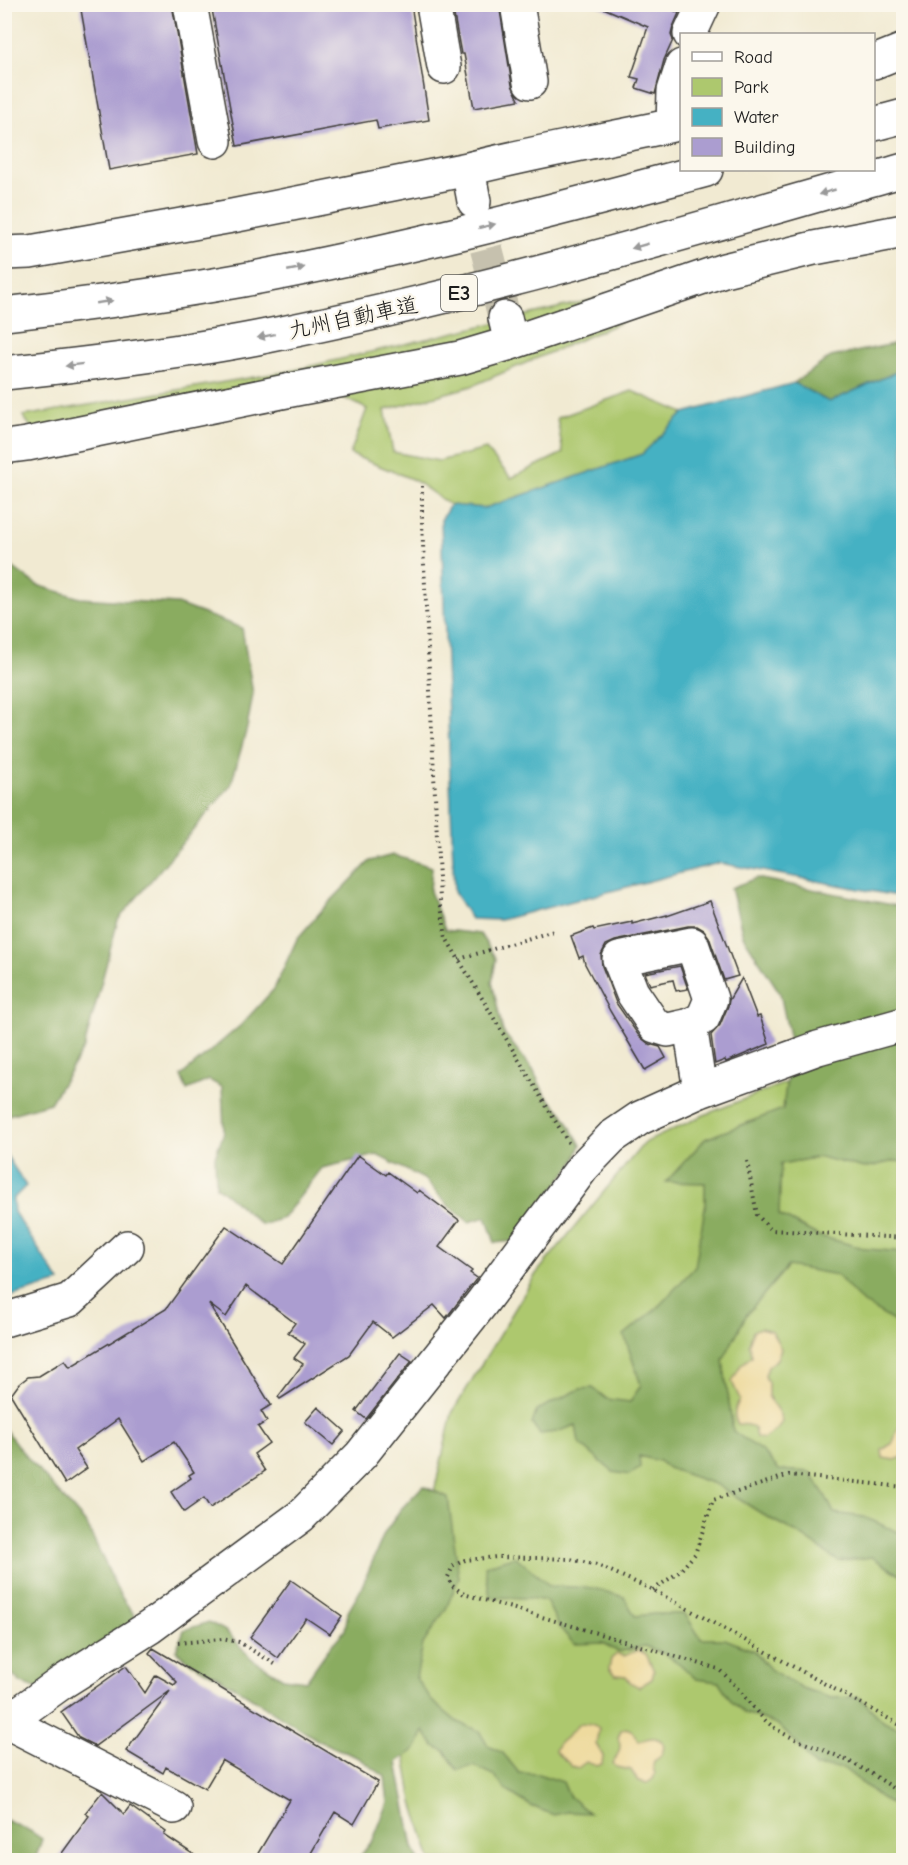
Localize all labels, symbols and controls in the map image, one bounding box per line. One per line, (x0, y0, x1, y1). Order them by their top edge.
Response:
legend (680, 33, 875, 171)
text: Road (734, 47, 773, 68)
text: Park (734, 77, 769, 98)
text: Water (734, 107, 779, 128)
text: Building (734, 137, 796, 158)
one-way arrow (818, 188, 836, 197)
one-way arrow (477, 221, 496, 231)
one-way arrow (631, 242, 649, 251)
one-way arrow (287, 264, 306, 273)
road number: E3 (441, 275, 477, 311)
street label: 九州自動車道 (286, 292, 420, 344)
one-way arrow (95, 297, 114, 306)
one-way arrow (257, 331, 276, 341)
one-way arrow (64, 361, 83, 370)

